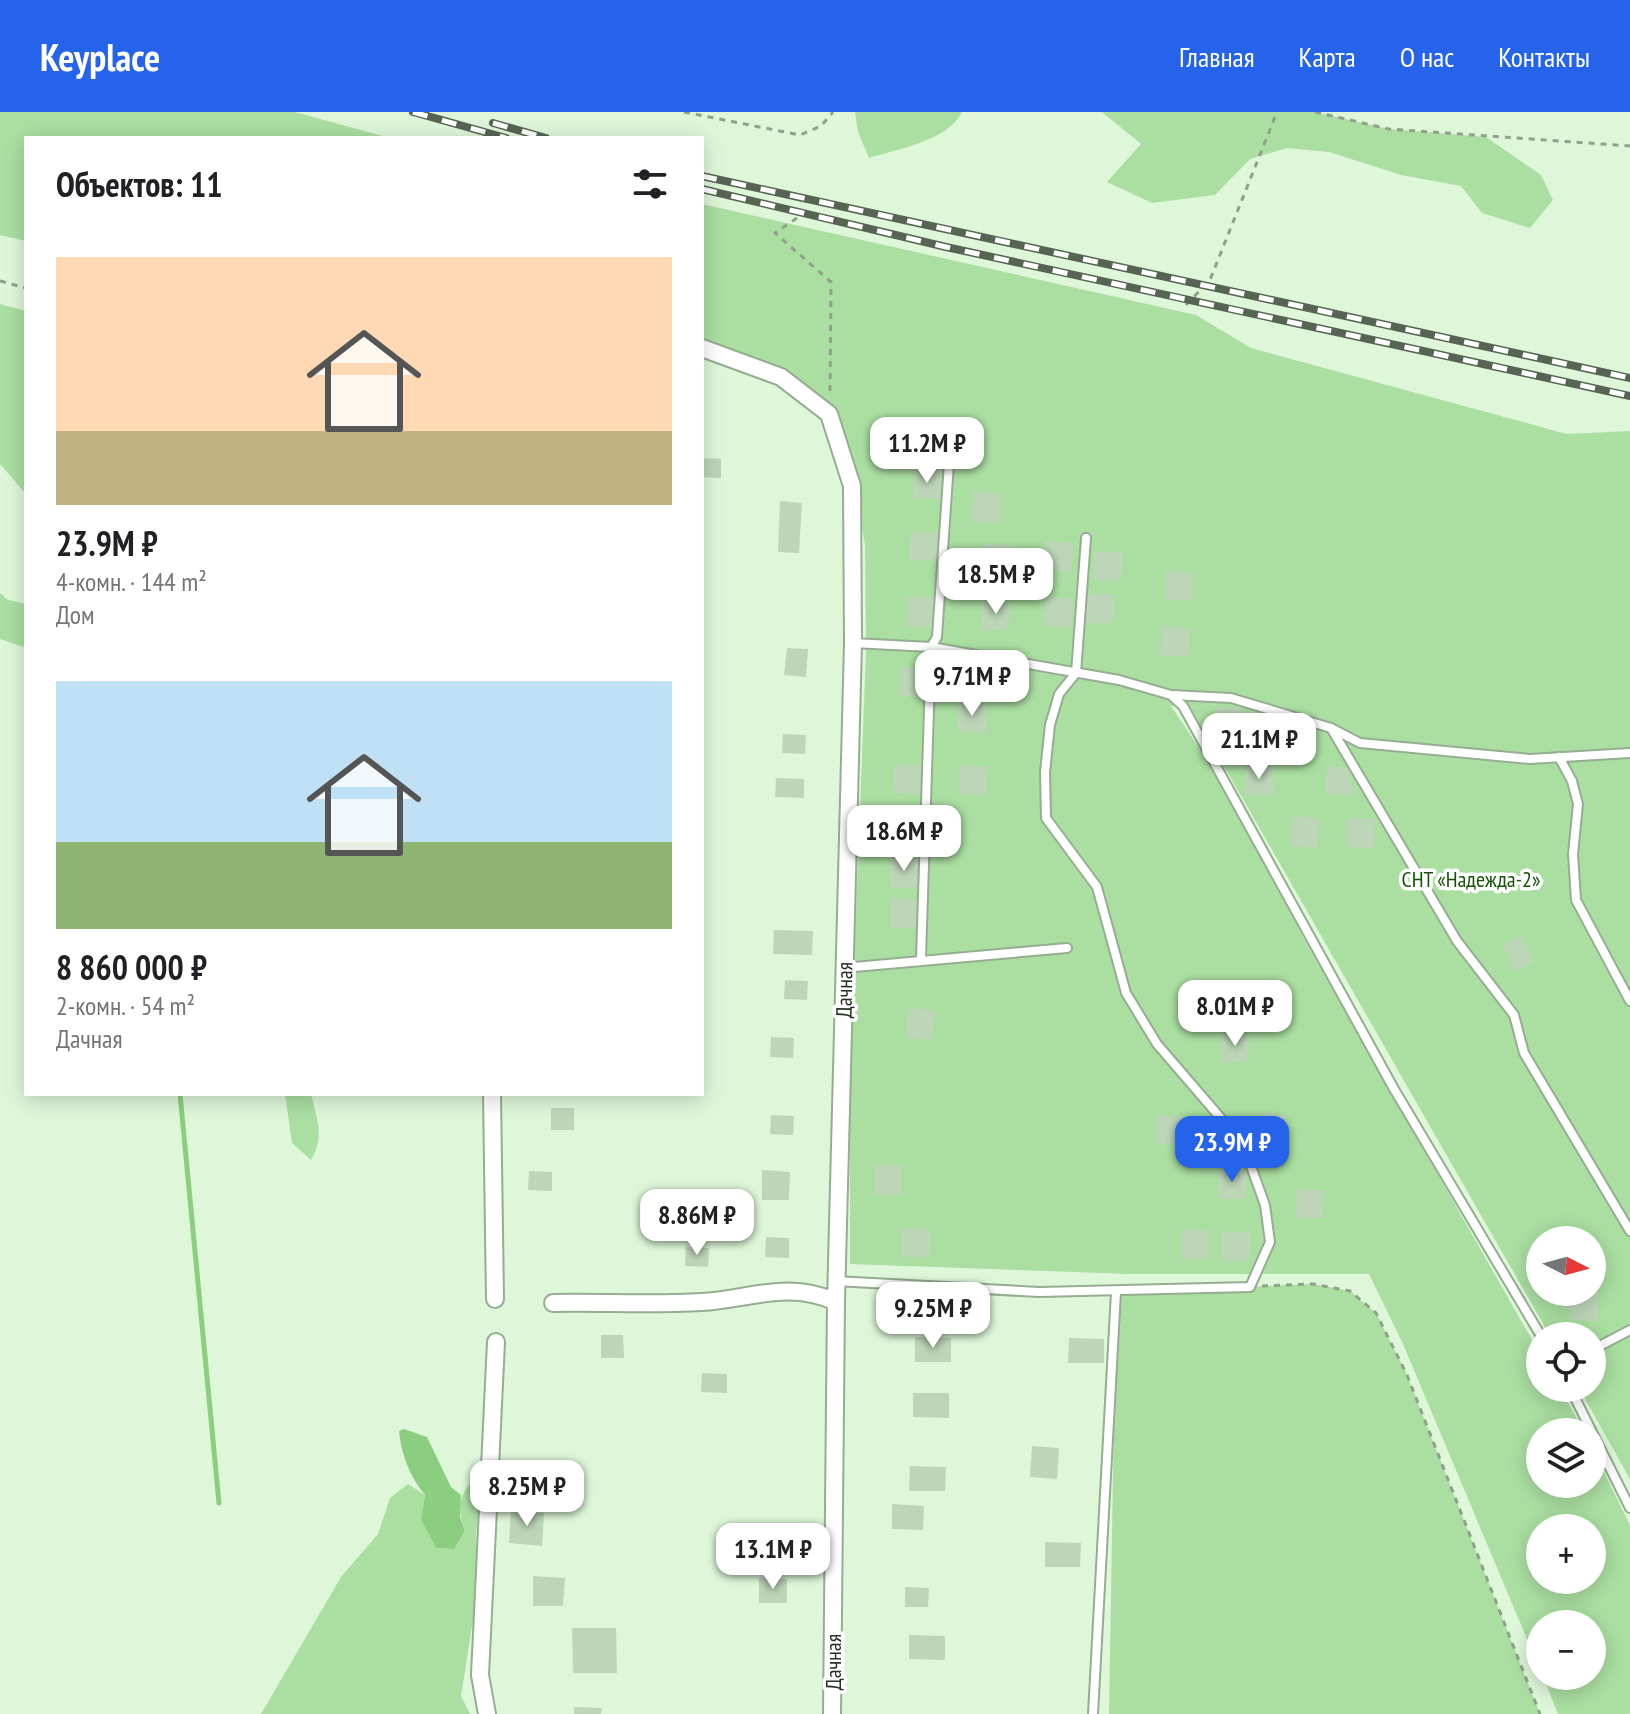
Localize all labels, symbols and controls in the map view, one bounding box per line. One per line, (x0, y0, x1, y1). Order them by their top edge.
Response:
text: Keyplace (40, 32, 160, 81)
text: Главная (1179, 38, 1255, 75)
text: Карта (1299, 38, 1356, 75)
text: О нас (1400, 38, 1454, 75)
text: Контакты (1498, 38, 1590, 75)
text: Объектов: 11 (56, 162, 223, 206)
icon: filters (628, 162, 672, 206)
icon: home (292, 309, 436, 453)
pin: 11.2M ₽ (853, 417, 1001, 485)
text: 11.2M ₽ (888, 426, 966, 459)
text: 23.9M ₽ (56, 521, 158, 565)
pin: 18.5M ₽ (922, 548, 1070, 616)
text: 18.5M ₽ (957, 557, 1035, 590)
text: 4-комн. · 144 m² (56, 565, 207, 598)
text: Дом (56, 598, 94, 631)
pin: 9.71M ₽ (898, 650, 1046, 718)
text: 9.71M ₽ (933, 659, 1011, 692)
pin: 21.1M ₽ (1185, 713, 1333, 781)
text: 21.1M ₽ (1220, 722, 1298, 755)
icon: home (292, 733, 436, 877)
pin: 18.6M ₽ (830, 805, 978, 873)
text: 18.6M ₽ (865, 814, 943, 847)
park label: СНТ «Надежда-2» (1402, 865, 1540, 893)
text: 8 860 000 ₽ (56, 945, 207, 989)
street label: Дачная (830, 962, 858, 1018)
pin: 8.01M ₽ (1161, 980, 1309, 1048)
text: 2-комн. · 54 m² (56, 989, 195, 1022)
text: 8.01M ₽ (1196, 989, 1274, 1022)
text: Дачная (56, 1022, 123, 1055)
pin: 23.9M ₽ (1158, 1116, 1306, 1184)
text: 23.9M ₽ (1193, 1125, 1271, 1158)
pin: 8.86M ₽ (623, 1189, 771, 1257)
text: 8.86M ₽ (658, 1198, 736, 1231)
north arrow (1526, 1226, 1606, 1306)
map controls (1526, 1226, 1606, 1690)
pin: 9.25M ₽ (859, 1282, 1007, 1350)
text: 9.25M ₽ (894, 1291, 972, 1324)
button: locate (1526, 1322, 1606, 1402)
button: layers (1526, 1418, 1606, 1498)
pin: 8.25M ₽ (453, 1460, 601, 1528)
text: 8.25M ₽ (488, 1469, 566, 1502)
button: + (1526, 1514, 1606, 1594)
pin: 13.1M ₽ (699, 1523, 847, 1591)
text: 13.1M ₽ (734, 1532, 812, 1565)
button: − (1526, 1610, 1606, 1690)
street label: Дачная (819, 1634, 847, 1690)

